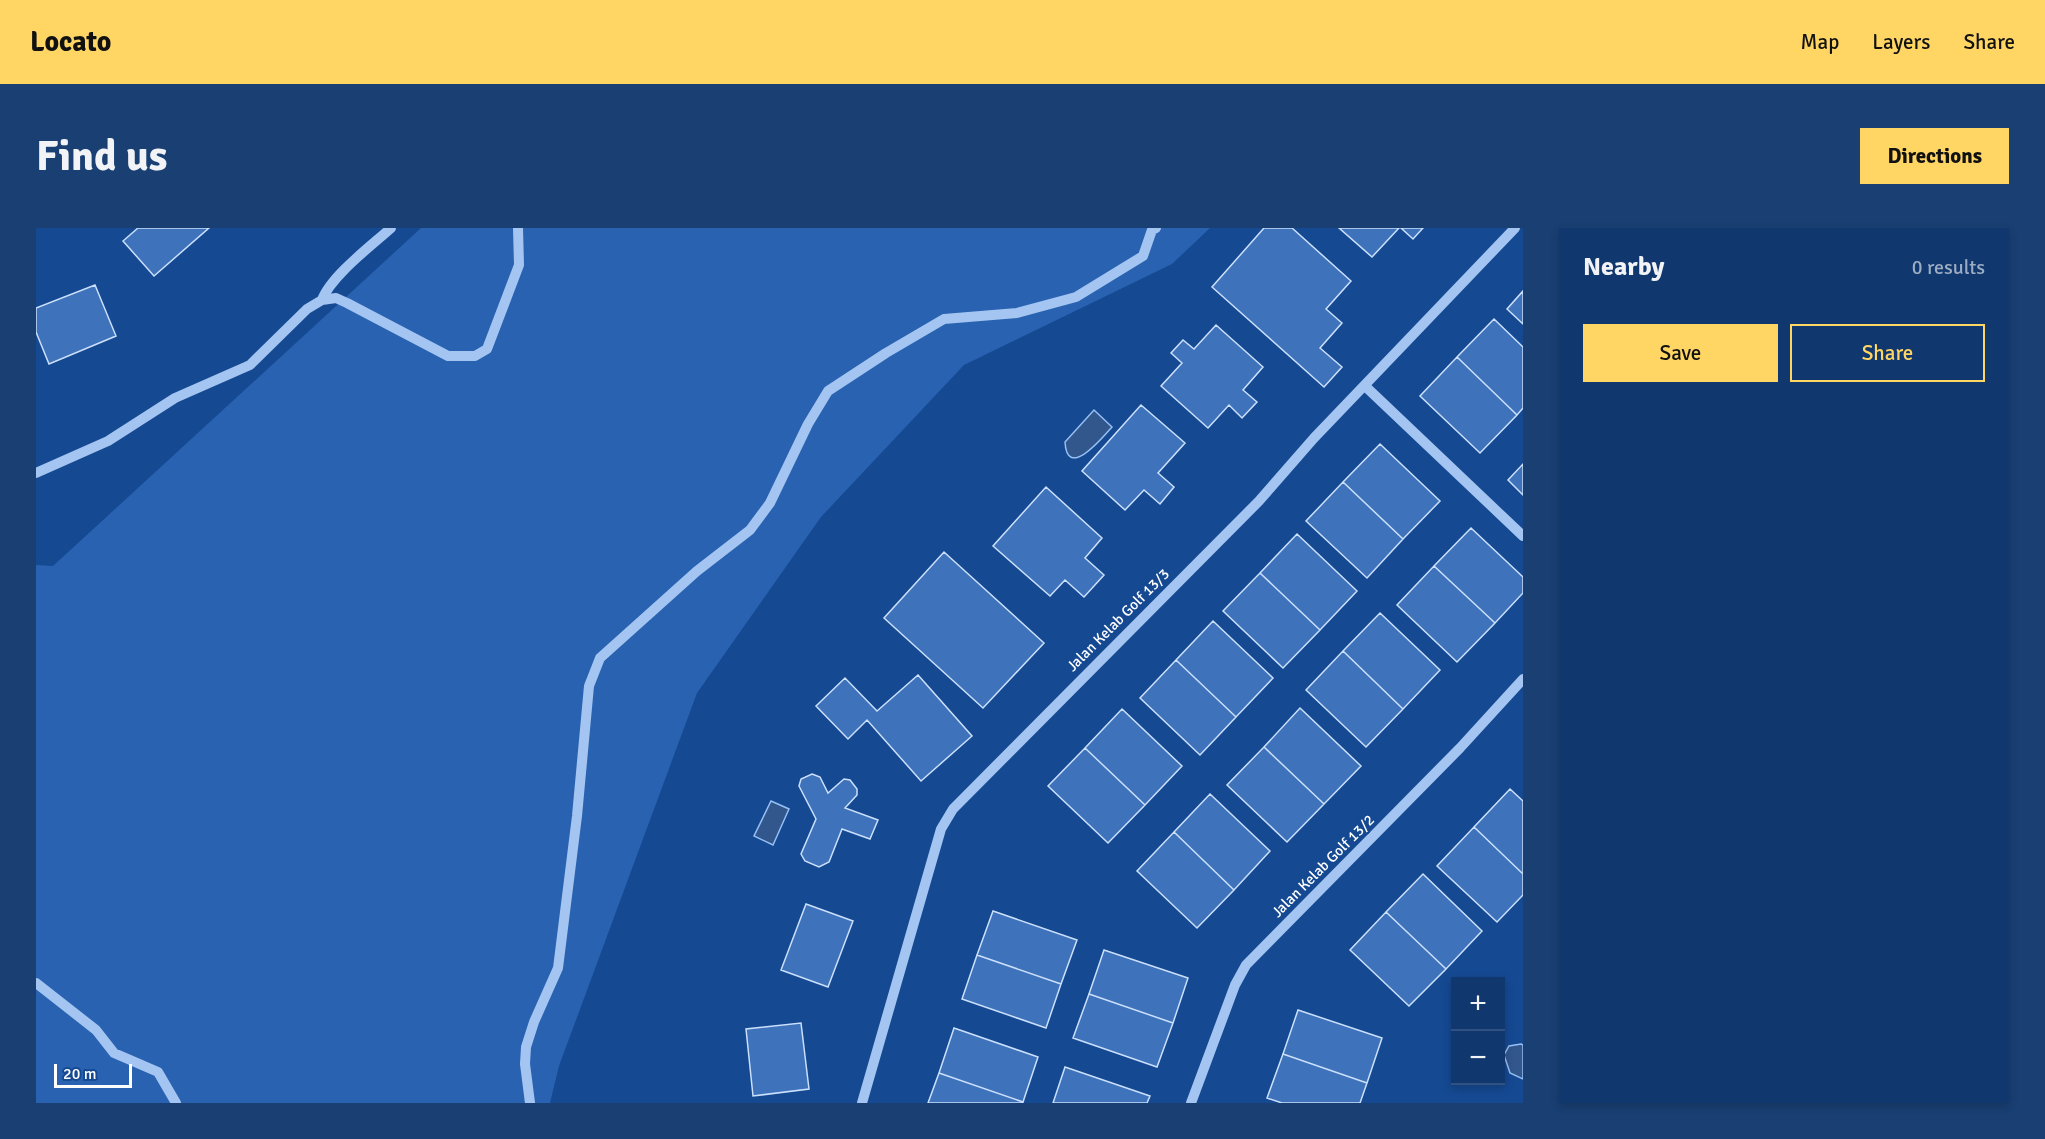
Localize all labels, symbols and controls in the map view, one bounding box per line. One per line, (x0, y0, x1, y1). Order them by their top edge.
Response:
text: Locato (30, 25, 111, 59)
text: Map (1801, 29, 1839, 55)
text: Layers (1872, 29, 1930, 55)
text: Share (1963, 29, 2015, 55)
button: Directions (1860, 128, 2009, 184)
text: Find us (36, 131, 167, 182)
text: Nearby (1583, 251, 1664, 283)
text: 0 results (1912, 255, 1985, 280)
button: Save (1583, 324, 1778, 382)
button: Share (1790, 324, 1985, 382)
street label: Jalan Kelab Golf 13/3 (1063, 565, 1173, 675)
street label: Jalan Kelab Golf 13/2 (1268, 811, 1378, 921)
map controls (1451, 977, 1505, 1085)
button: + (1451, 977, 1505, 1031)
button: − (1451, 1031, 1505, 1085)
scale bar (54, 1061, 132, 1088)
text: 20 m (63, 1064, 97, 1084)

